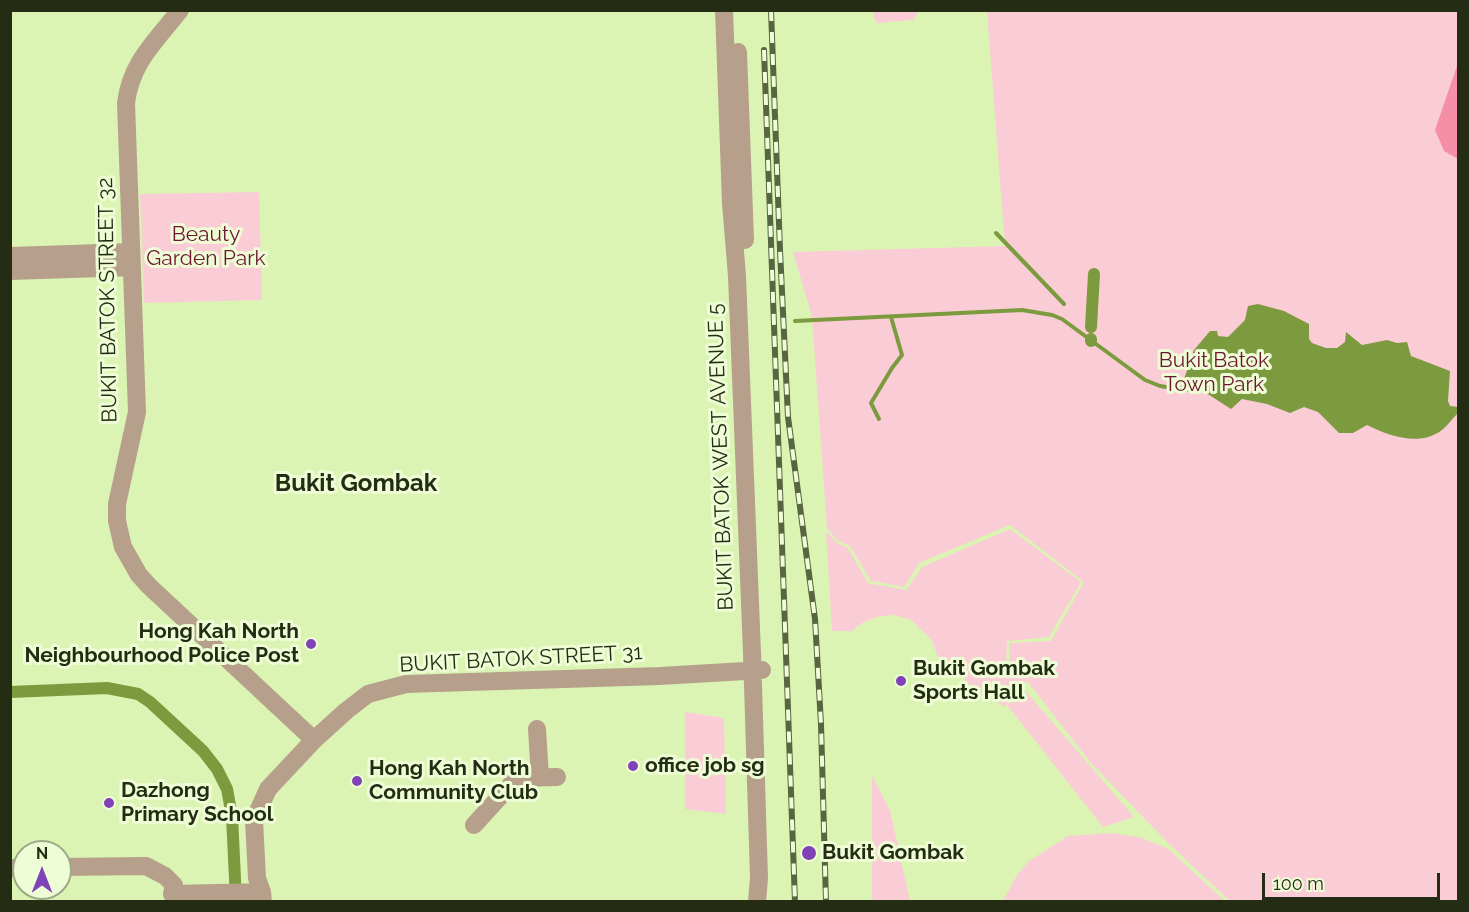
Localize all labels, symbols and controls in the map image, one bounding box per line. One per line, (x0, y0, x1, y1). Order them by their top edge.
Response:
street label: BUKIT BATOK STREET 32 (93, 177, 123, 423)
park label: Beauty Garden Park (146, 222, 266, 272)
street label: BUKIT BATOK WEST AVENUE 5 (703, 303, 739, 611)
park label: Bukit Batok Town Park (1159, 348, 1269, 398)
district label: Bukit Gombak (275, 470, 437, 498)
place label: Hong Kah North Neighbourhood Police Post (24, 619, 299, 669)
marker: Hong Kah North Neighbourhood Police Post (304, 637, 318, 651)
street label: BUKIT BATOK STREET 31 (399, 640, 643, 678)
place label: Bukit Gombak Sports Hall (913, 656, 1055, 706)
marker: Bukit Gombak Sports Hall (894, 674, 908, 688)
place label: office job sg (645, 753, 765, 779)
place label: Hong Kah North Community Club (369, 756, 538, 806)
marker: office job sg (626, 759, 640, 773)
marker: Hong Kah North Community Club (350, 774, 364, 788)
place label: Dazhong Primary School (121, 778, 273, 828)
marker: Dazhong Primary School (102, 796, 116, 810)
north arrow (12, 840, 72, 900)
place label: Bukit Gombak (822, 840, 964, 866)
text: N (36, 844, 48, 863)
marker: Bukit Gombak (800, 844, 818, 862)
scale bar (1265, 861, 1444, 899)
text: 100 m (1273, 873, 1324, 894)

